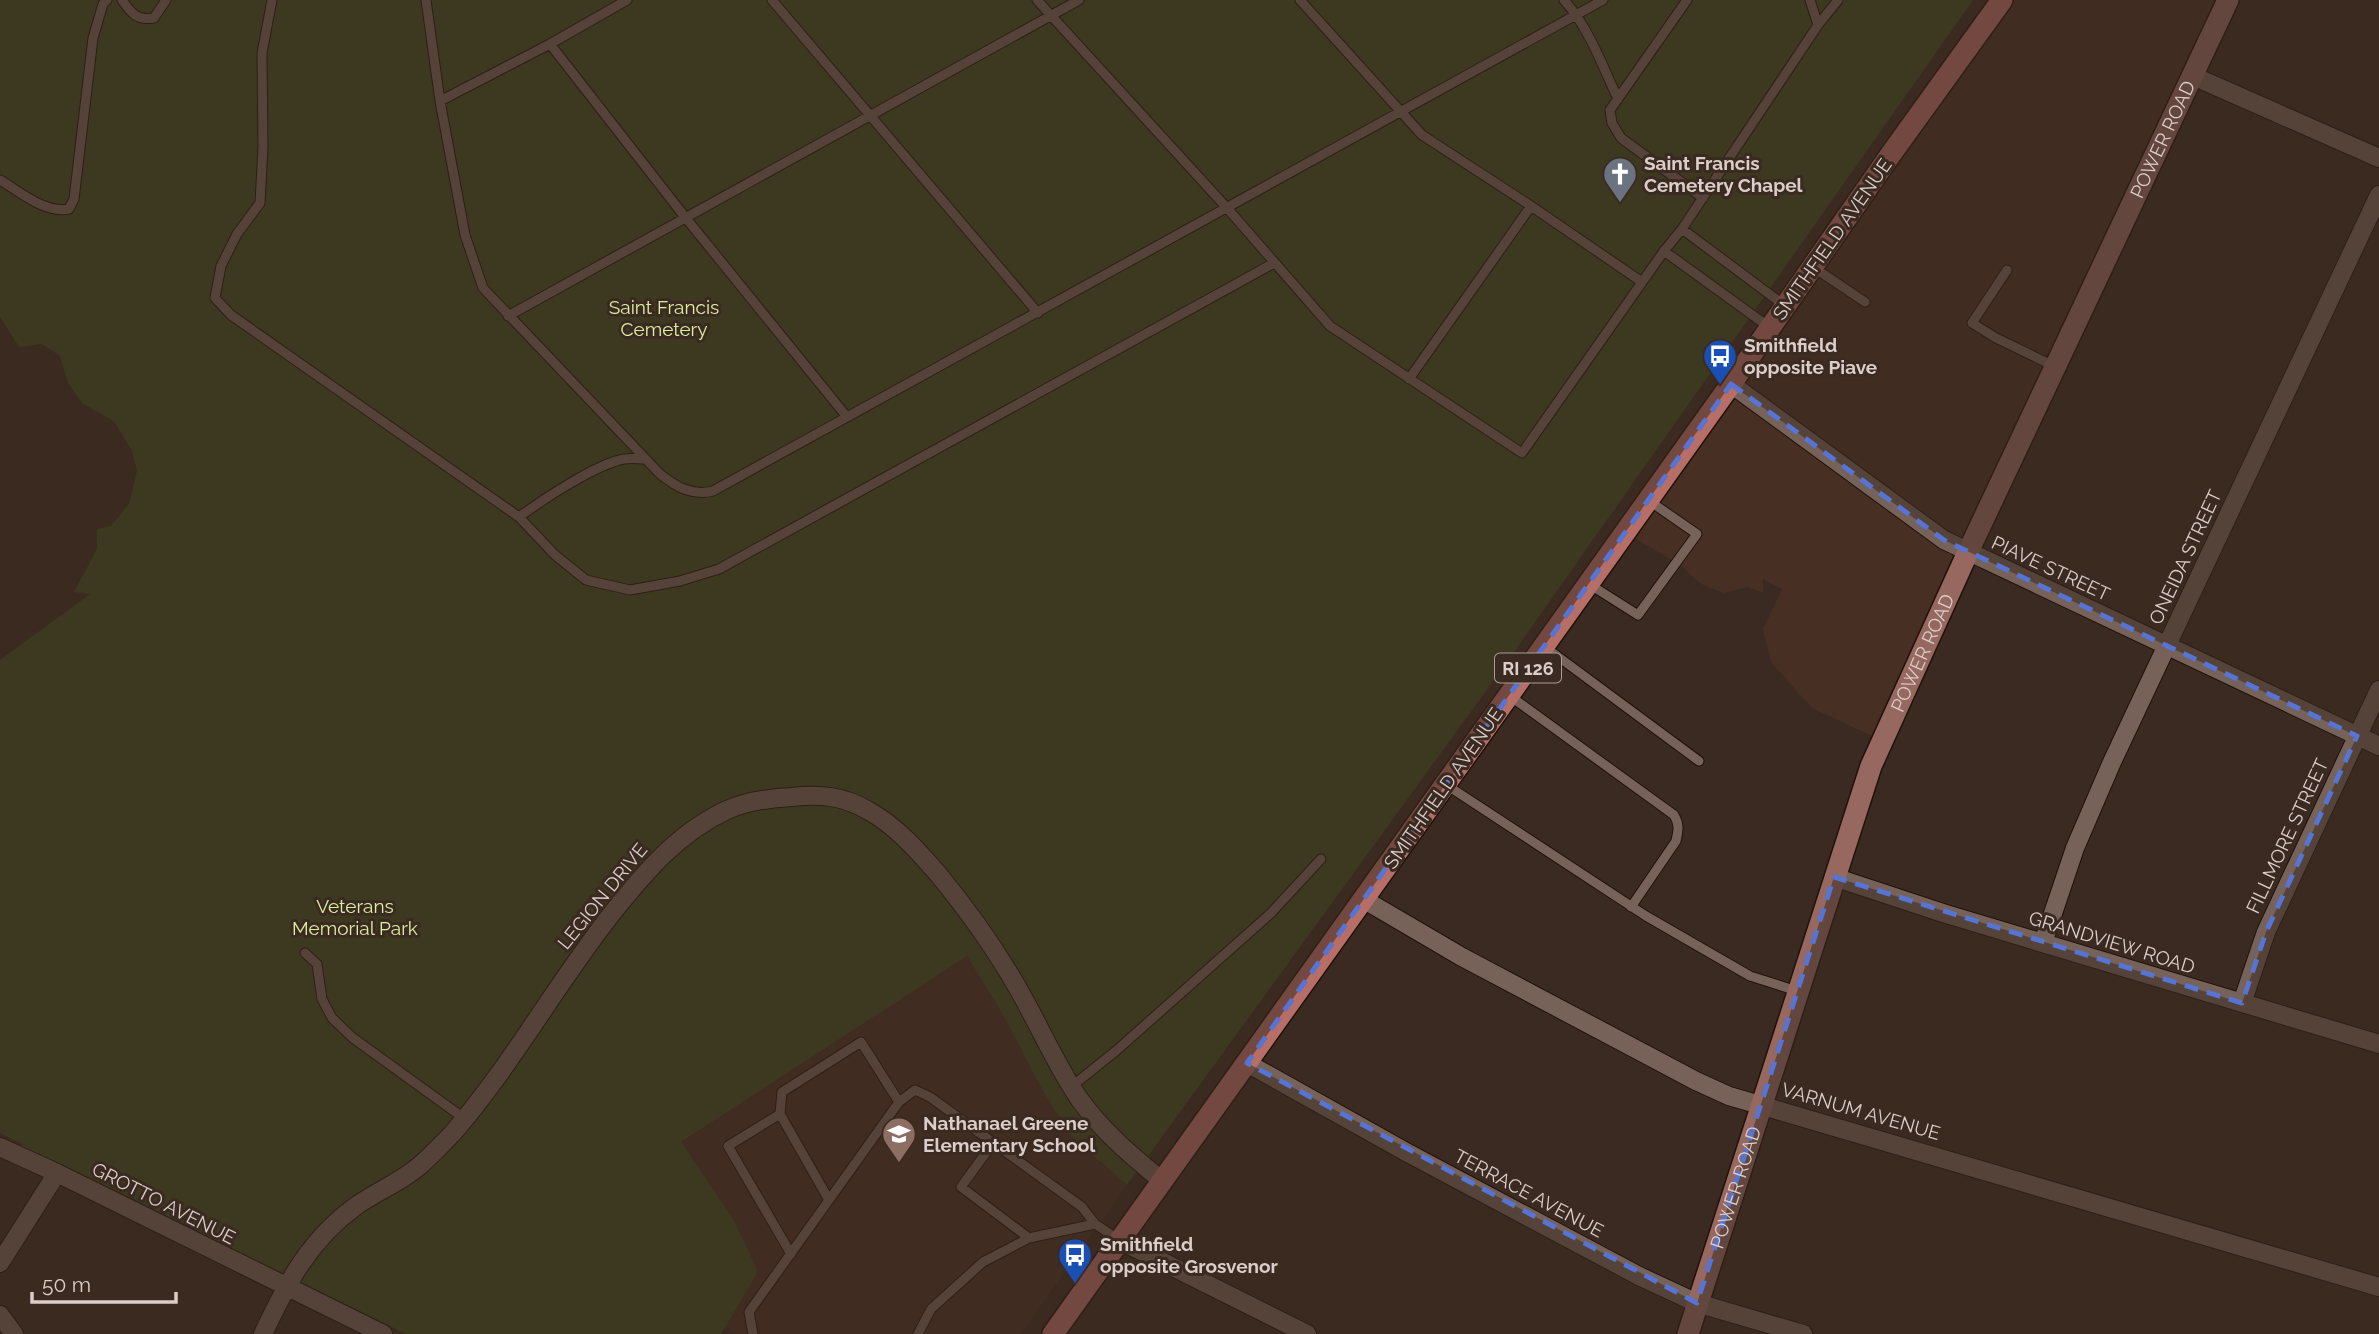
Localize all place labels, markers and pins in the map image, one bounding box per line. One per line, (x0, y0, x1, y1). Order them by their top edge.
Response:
place label: Saint Francis Cemetery Chapel (1644, 152, 1804, 196)
church icon: Saint Francis Cemetery Chapel (1601, 155, 1639, 204)
place label: Smithfield opposite Piave (1744, 334, 1877, 378)
bus stop icon: Smithfield opposite Piave (1701, 337, 1739, 386)
place label: Nathanael Greene Elementary School (923, 1112, 1096, 1156)
school or university icon: Nathanael Greene Elementary School (880, 1115, 918, 1164)
place label: Smithfield opposite Grosvenor (1100, 1233, 1279, 1277)
bus stop icon: Smithfield opposite Grosvenor (1056, 1236, 1094, 1285)

